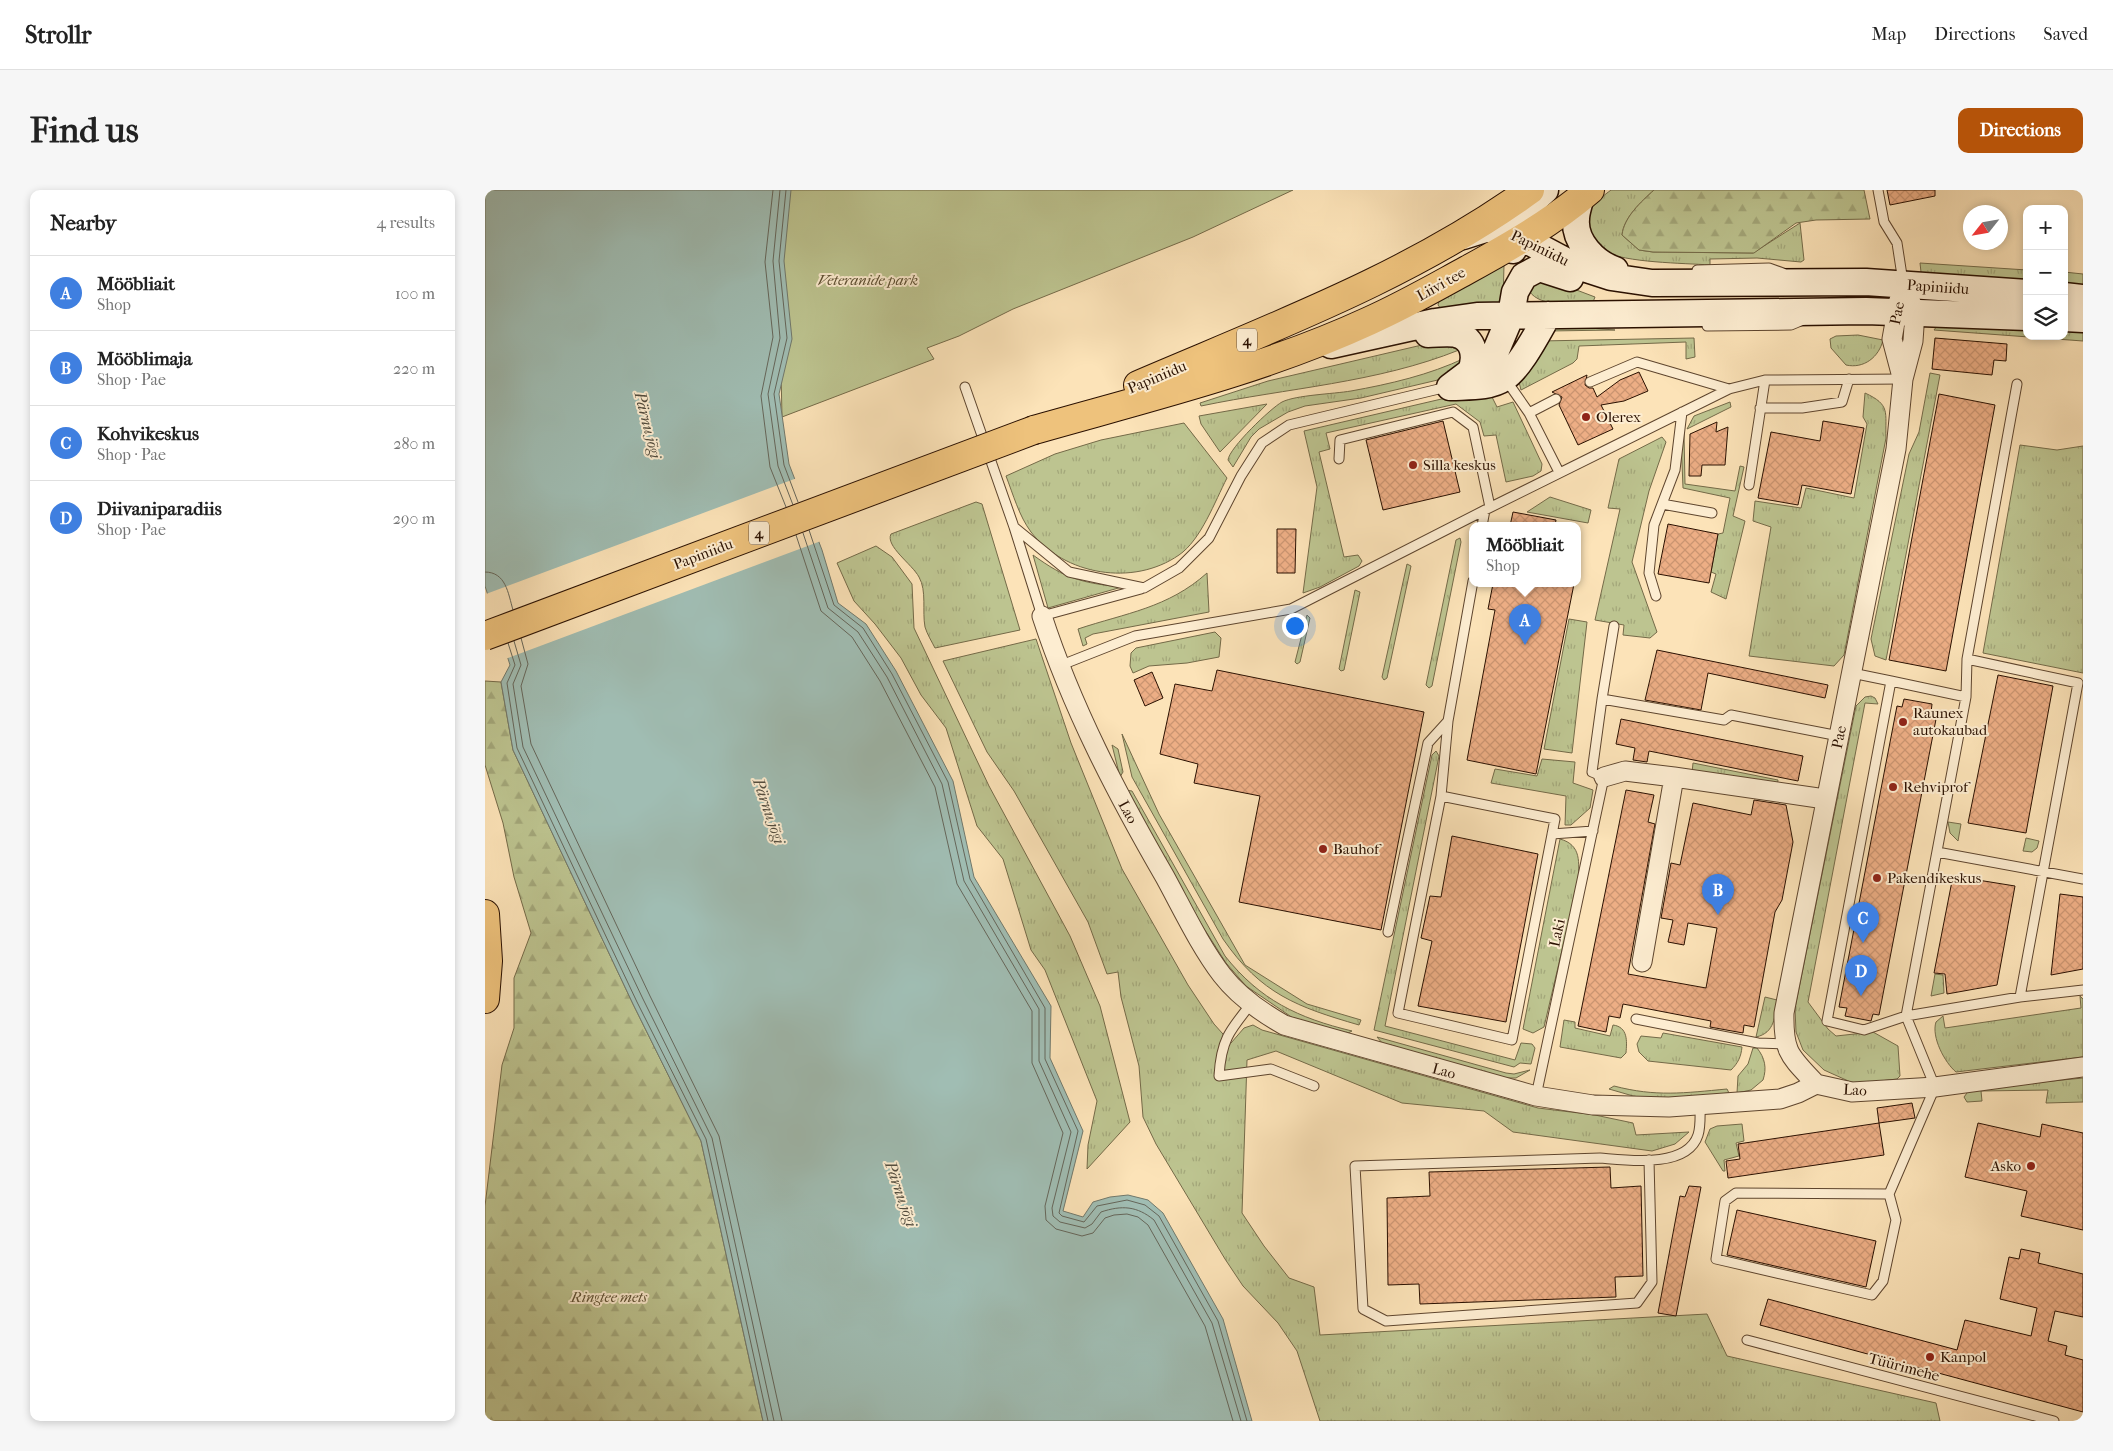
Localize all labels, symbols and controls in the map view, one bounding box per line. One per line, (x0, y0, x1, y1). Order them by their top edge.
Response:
text: Strollr (25, 21, 92, 49)
text: Map (1872, 24, 1906, 45)
text: Directions (1934, 24, 2015, 45)
text: Saved (2043, 24, 2088, 45)
button: Directions (1958, 108, 2083, 153)
text: Find us (30, 110, 139, 151)
north arrow (1963, 205, 2008, 250)
map controls (2023, 205, 2068, 340)
button: + (2023, 205, 2068, 250)
text: Nearby (50, 211, 116, 235)
text: 4 results (377, 213, 435, 232)
street label: Papiniidu (1508, 226, 1572, 270)
button: − (2023, 250, 2068, 295)
street label: Liivi tee (1413, 263, 1469, 305)
park label: Veteranide park (818, 271, 918, 289)
text: Mööbliait (97, 273, 175, 295)
street label: Papiniidu (1906, 276, 1970, 298)
text: A (61, 284, 71, 303)
text: 100 m (395, 284, 435, 303)
text: Shop (97, 295, 131, 314)
button: layers (2023, 295, 2068, 340)
street label: Pae (1886, 299, 1908, 326)
road number: 4 (1237, 328, 1257, 352)
text: Mööblimaja (97, 348, 192, 370)
street label: Papiniidu (1125, 356, 1190, 397)
text: B (61, 359, 71, 378)
text: 220 m (393, 359, 435, 378)
text: Shop · Pae (97, 370, 166, 389)
water label: Pärnu jõgi (630, 389, 666, 462)
place label: Olerex (1596, 408, 1641, 426)
marker: Olerex (1580, 411, 1592, 423)
text: Kohvikeskus (97, 423, 199, 445)
text: C (61, 434, 71, 453)
text: 280 m (393, 434, 435, 453)
text: Shop · Pae (97, 445, 166, 464)
place label: Silla keskus (1423, 456, 1496, 474)
marker: Silla keskus (1407, 459, 1419, 471)
text: Diivaniparadiis (97, 498, 222, 520)
text: D (60, 509, 72, 528)
text: 290 m (393, 509, 435, 528)
text: Shop · Pae (97, 520, 166, 539)
road number: 4 (749, 522, 769, 544)
popup (1469, 522, 1581, 587)
street label: Papiniidu (671, 534, 736, 574)
text: Mööbliait (1486, 534, 1564, 556)
text: Shop (1486, 556, 1520, 575)
pin: A (1509, 604, 1541, 645)
your location (1282, 613, 1308, 639)
place label: Raunex autokaubad (1913, 704, 1988, 739)
marker: Raunex autokaubad (1897, 716, 1909, 728)
street label: Pae (1828, 723, 1850, 750)
water label: Pärnu jõgi (749, 775, 790, 848)
place label: Rehviprof (1903, 778, 1971, 796)
marker: Rehviprof (1887, 781, 1899, 793)
street label: Lao (1114, 797, 1142, 827)
place label: Bauhof (1333, 840, 1382, 858)
marker: Bauhof (1317, 843, 1329, 855)
place label: Pakendikeskus (1887, 869, 1982, 887)
marker: Pakendikeskus (1871, 872, 1883, 884)
pin: B (1702, 874, 1734, 915)
pin: C (1847, 902, 1879, 943)
street label: Laki (1545, 917, 1569, 949)
pin: D (1845, 955, 1877, 996)
street label: Lao (1430, 1059, 1458, 1083)
street label: Lao (1843, 1080, 1868, 1100)
place label: Asko (1990, 1157, 2021, 1175)
water label: Pärnu jõgi (881, 1158, 922, 1231)
marker: Asko (2025, 1160, 2037, 1172)
park label: Ringtee mets (570, 1288, 648, 1306)
place label: Kanpol (1940, 1348, 1987, 1366)
street label: Tüürimehe (1866, 1349, 1942, 1385)
marker: Kanpol (1924, 1351, 1936, 1363)

